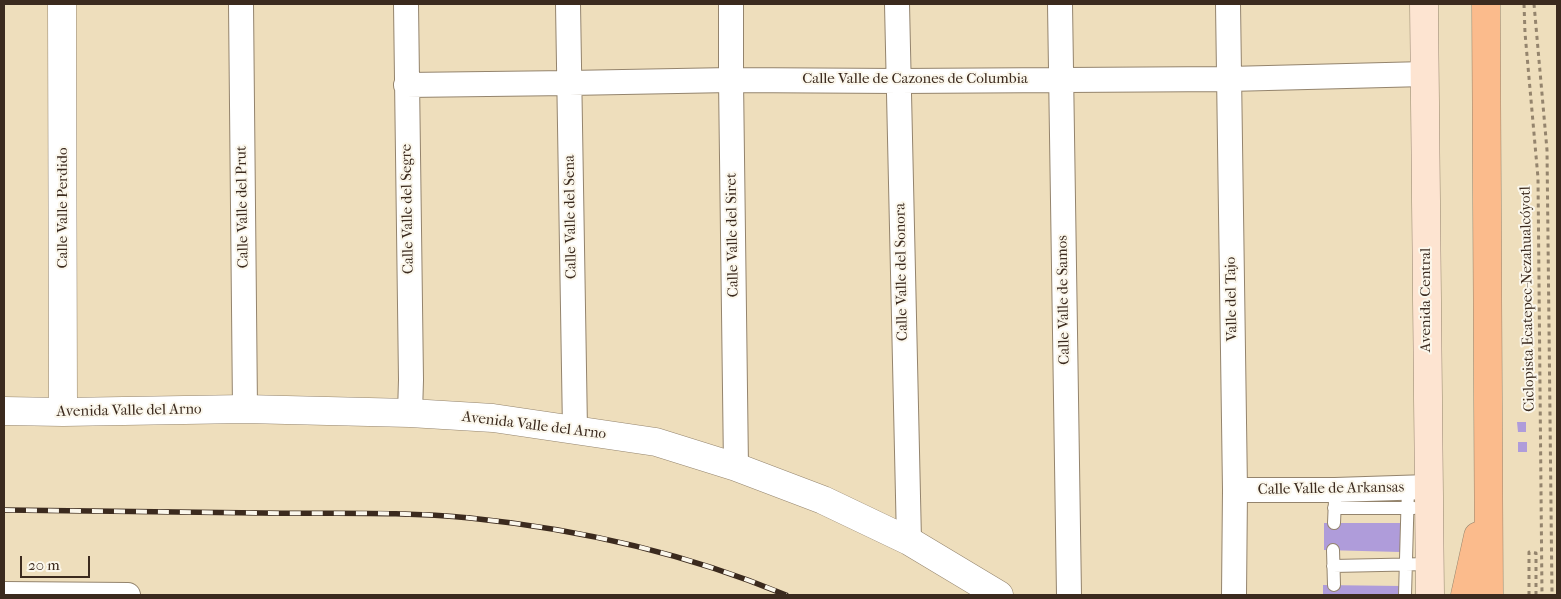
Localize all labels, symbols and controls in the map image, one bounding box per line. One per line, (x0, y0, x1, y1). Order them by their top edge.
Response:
street label: Calle Valle de Cazones de Columbia (802, 70, 1028, 88)
street label: Calle Valle del Segre (398, 144, 418, 274)
street label: Calle Valle del Prut (233, 146, 253, 268)
street label: Calle Valle Perdido (54, 147, 72, 269)
street label: Calle Valle del Sena (561, 155, 581, 279)
street label: Calle Valle del Siret (723, 173, 743, 297)
street label: Ciclopista Ecatepec-Nezahualcóyotl (1517, 186, 1539, 412)
street label: Calle Valle del Sonora (892, 203, 912, 341)
street label: Calle Valle de Samos (1054, 235, 1074, 365)
street label: Avenida Central (1417, 248, 1435, 352)
street label: Valle del Tajo (1222, 257, 1242, 341)
street label: Avenida Valle del Arno (56, 401, 202, 421)
street label: Avenida Valle del Arno (461, 408, 607, 444)
street label: Calle Valle de Arkansas (1258, 479, 1404, 499)
scale bar (22, 546, 92, 578)
text: 20 m (28, 556, 60, 574)

